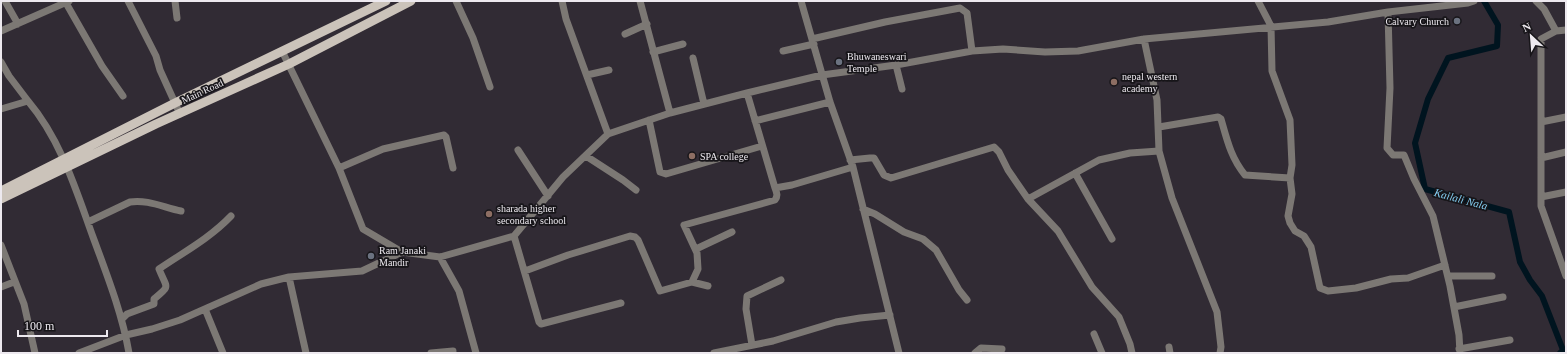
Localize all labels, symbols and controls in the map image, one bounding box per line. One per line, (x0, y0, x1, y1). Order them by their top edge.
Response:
place label: Calvary Church (1385, 16, 1449, 27)
marker: Calvary Church (1452, 16, 1462, 26)
north arrow (1511, 16, 1551, 56)
text: N (1520, 20, 1533, 34)
place label: Bhuwaneswari Temple (847, 51, 907, 74)
marker: Bhuwaneswari Temple (834, 57, 844, 67)
place label: nepal western academy (1122, 71, 1177, 94)
street label: Main Road (180, 77, 225, 106)
marker: nepal western academy (1109, 77, 1119, 87)
marker: SPA college (687, 151, 697, 161)
place label: SPA college (700, 151, 749, 162)
water label: Kailali Nala (1432, 186, 1489, 212)
place label: sharada higher secondary school (497, 203, 566, 226)
marker: sharada higher secondary school (484, 209, 494, 219)
place label: Ram Janaki Mandir (379, 245, 426, 268)
marker: Ram Janaki Mandir (366, 251, 376, 261)
scale bar (18, 312, 107, 338)
text: 100 m (24, 319, 55, 333)

